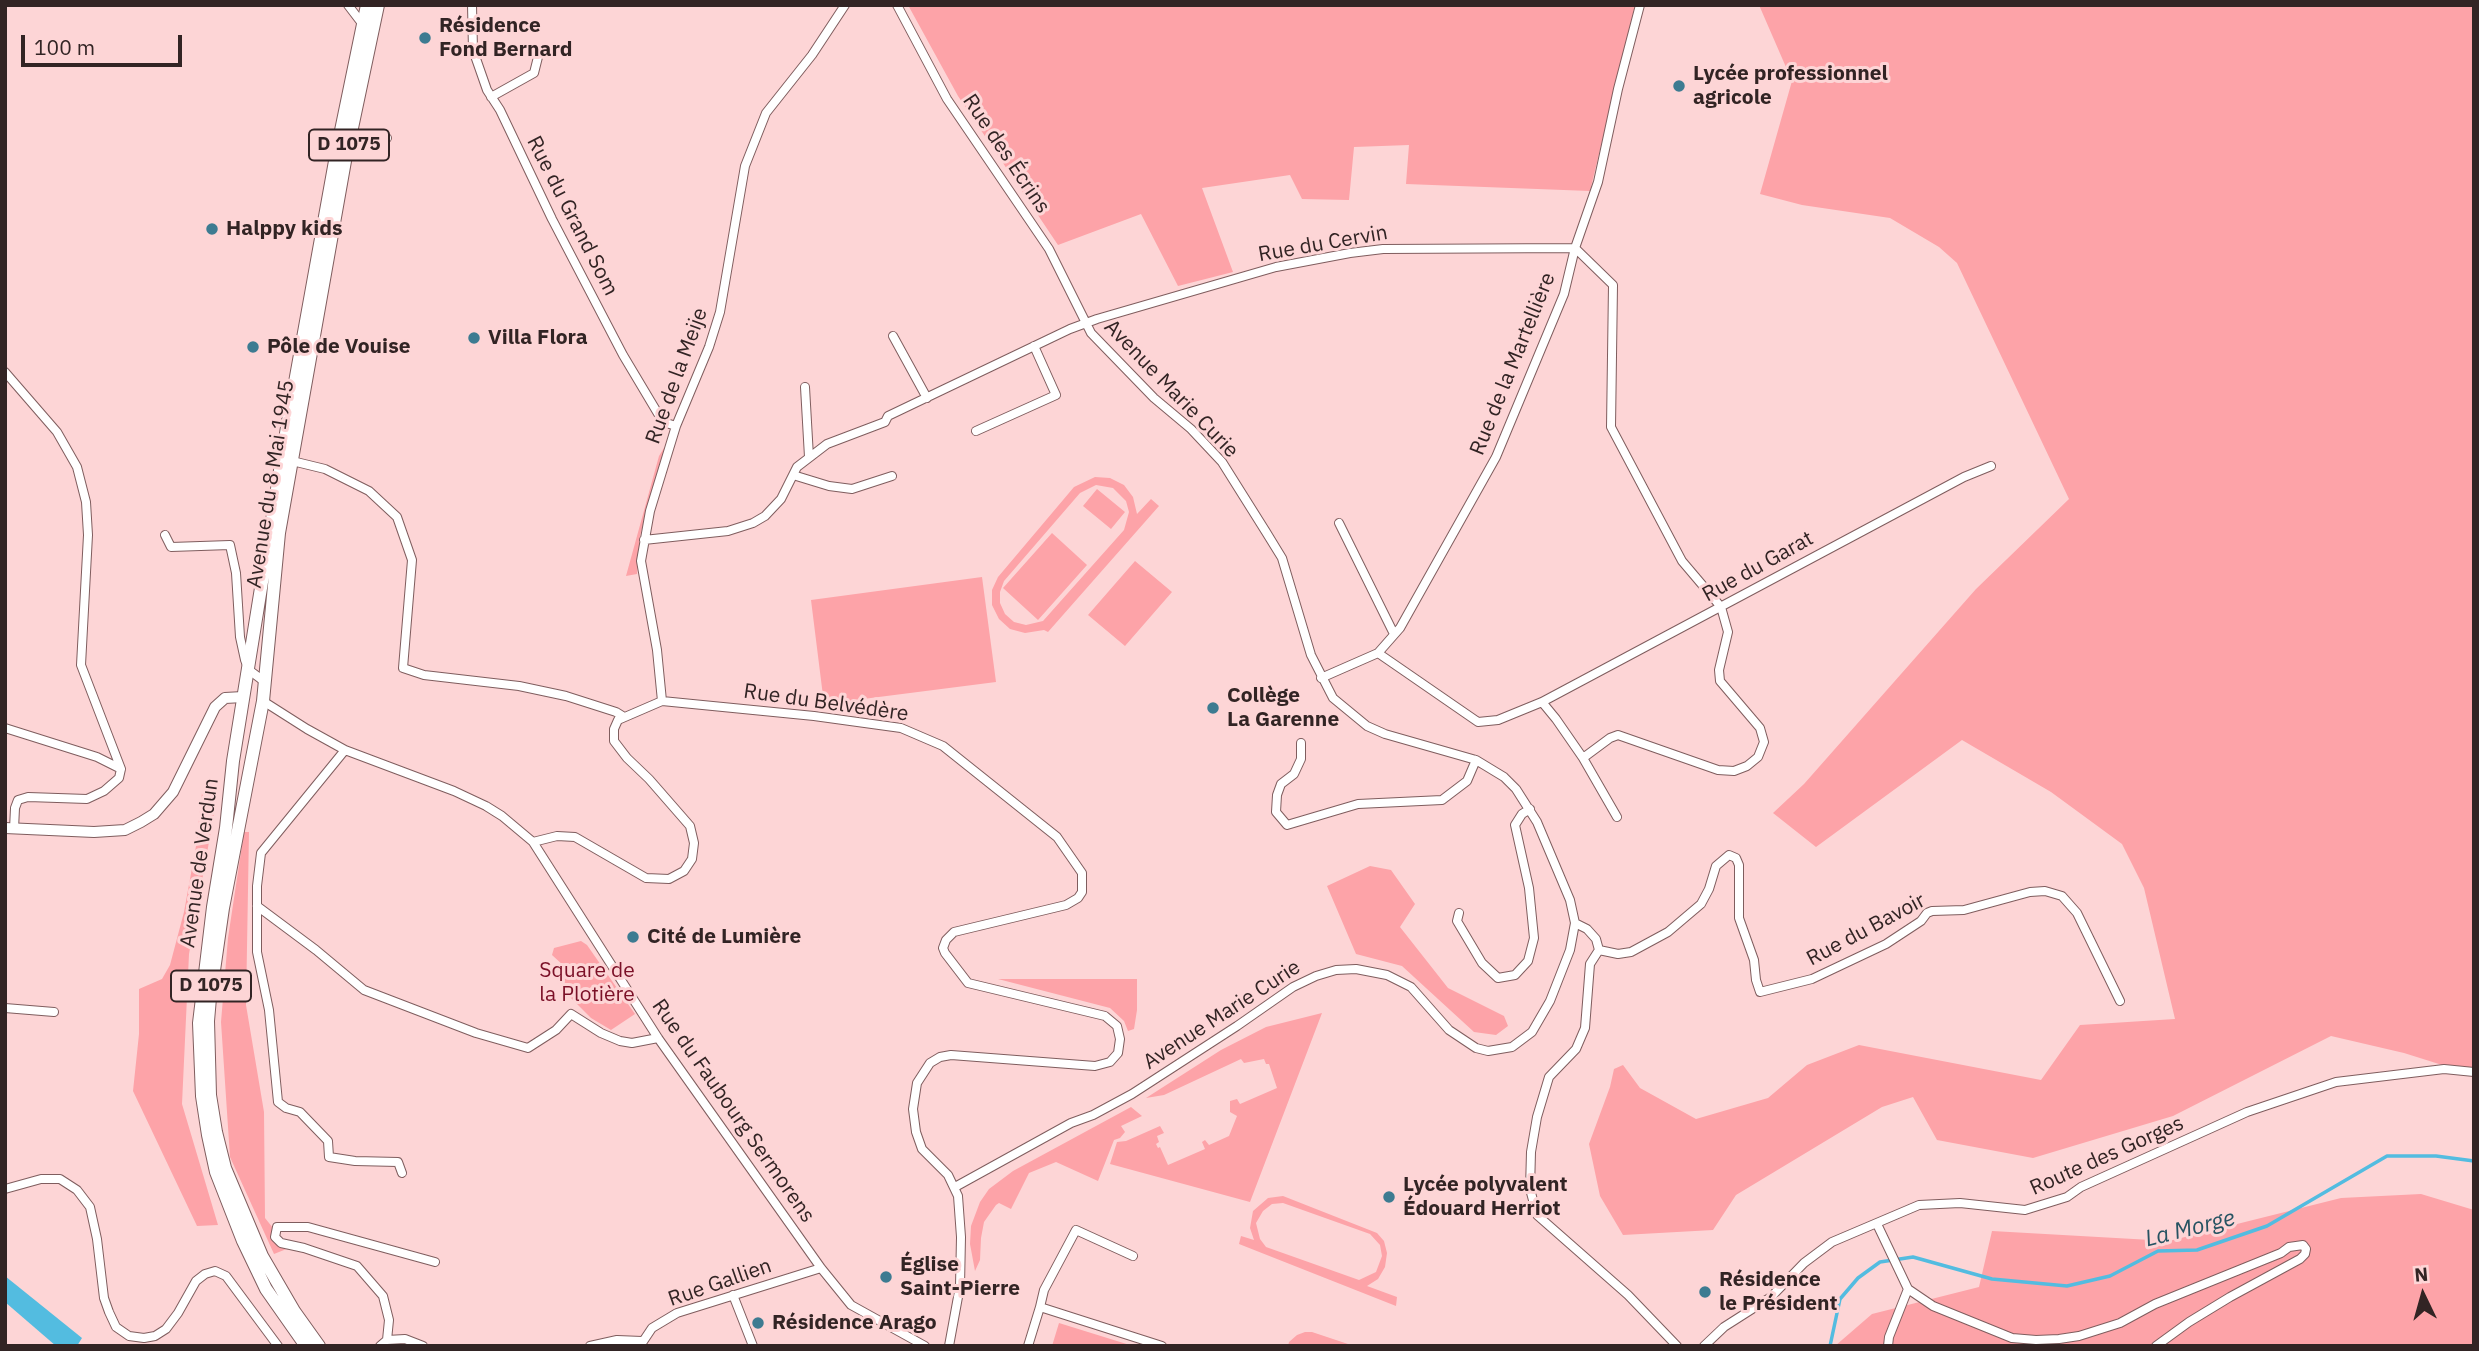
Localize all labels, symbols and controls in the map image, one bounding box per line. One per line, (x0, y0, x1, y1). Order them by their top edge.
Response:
place label: Résidence Fond Bernard (439, 13, 573, 63)
scale bar (24, 21, 186, 65)
marker: Résidence Fond Bernard (417, 30, 433, 46)
text: 100 m (34, 33, 95, 61)
place label: Lycée professionnel agricole (1693, 61, 1888, 111)
marker: Lycée professionnel agricole (1671, 78, 1687, 94)
street label: Rue des Écrins (957, 90, 1055, 218)
road number: D 1075 (309, 130, 389, 160)
street label: Rue du Grand Som (521, 132, 623, 300)
place label: Halppy kids (226, 216, 342, 242)
street label: Rue du Cervin (1256, 220, 1390, 268)
marker: Halppy kids (204, 221, 220, 237)
street label: Rue de la Martellière (1465, 269, 1561, 459)
street label: Rue de la Meije (641, 304, 713, 448)
street label: Avenue Marie Curie (1099, 315, 1243, 463)
place label: Villa Flora (488, 325, 588, 351)
marker: Villa Flora (466, 330, 482, 346)
place label: Pôle de Vouise (267, 334, 411, 360)
marker: Pôle de Vouise (245, 339, 261, 355)
street label: Avenue du 8 Mai 1945 (242, 378, 300, 590)
street label: Rue du Garat (1698, 526, 1818, 608)
street label: Rue du Belvédère (742, 679, 910, 727)
place label: Collège La Garenne (1227, 683, 1339, 733)
marker: Collège La Garenne (1205, 700, 1221, 716)
street label: Avenue de Verdun (176, 777, 224, 949)
street label: Rue du Bavoir (1802, 888, 1930, 972)
place label: Cité de Lumière (647, 924, 801, 950)
marker: Cité de Lumière (625, 929, 641, 945)
street label: Avenue Marie Curie (1139, 955, 1305, 1075)
park label: Square de la Plotière (539, 958, 635, 1008)
road number: D 1075 (171, 970, 251, 1002)
street label: Rue du Faubourg Sermorens (646, 994, 820, 1228)
street label: Route des Gorges (2026, 1111, 2188, 1201)
place label: Lycée polyvalent Édouard Herriot (1403, 1172, 1568, 1222)
marker: Lycée polyvalent Édouard Herriot (1381, 1189, 1397, 1205)
water label: La Morge (2142, 1205, 2238, 1253)
place label: Église Saint-Pierre (900, 1252, 1020, 1302)
street label: Rue Gallien (665, 1254, 775, 1312)
north arrow (2388, 1260, 2458, 1330)
text: N (2413, 1262, 2429, 1287)
place label: Résidence le Président (1719, 1267, 1838, 1317)
marker: Église Saint-Pierre (878, 1269, 894, 1285)
marker: Résidence le Président (1697, 1284, 1713, 1300)
place label: Résidence Arago (772, 1310, 937, 1336)
marker: Résidence Arago (750, 1315, 766, 1331)

